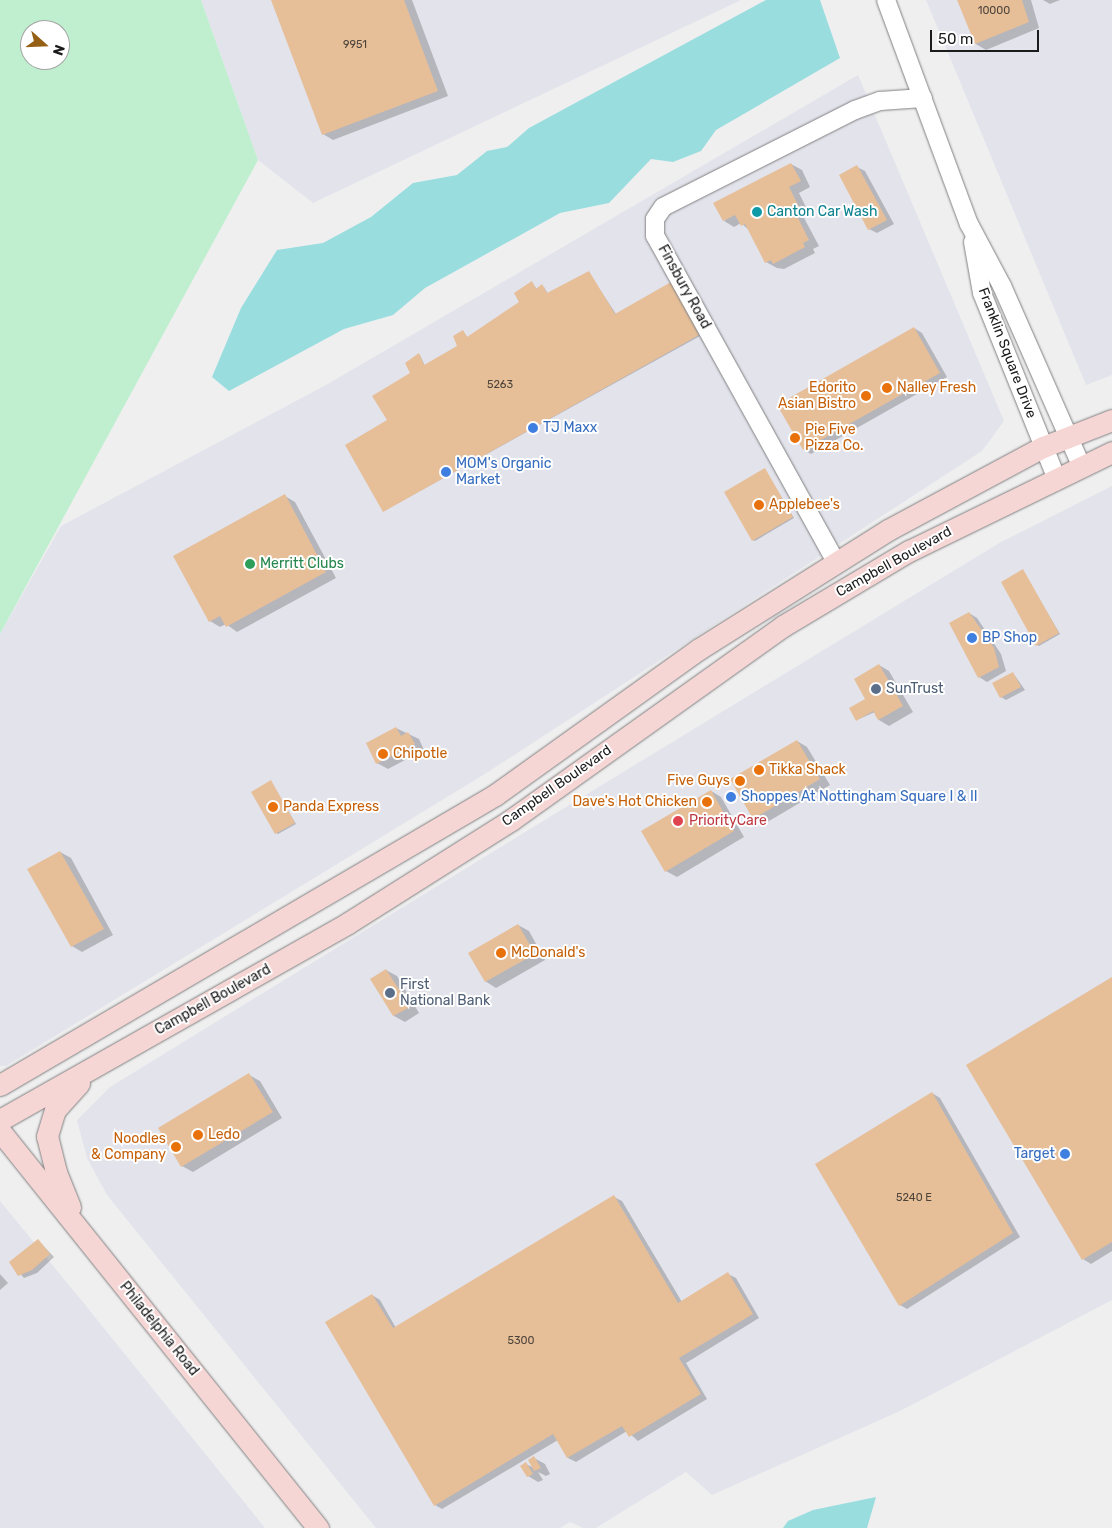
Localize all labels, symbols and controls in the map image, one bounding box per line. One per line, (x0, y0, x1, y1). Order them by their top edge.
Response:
house number: 10000 (978, 4, 1010, 18)
north arrow (20, 20, 70, 70)
scale bar (932, 20, 1041, 52)
text: 50 m (938, 30, 973, 48)
house number: 9951 (343, 38, 367, 52)
text: N (49, 42, 68, 58)
place label: Canton Car Wash (767, 204, 878, 220)
marker: Canton Car Wash (751, 206, 763, 218)
street label: Finsbury Road (654, 242, 714, 332)
street label: Franklin Square Drive (974, 285, 1040, 421)
house number: 5263 (487, 378, 513, 392)
place label: Edorito Asian Bistro (778, 380, 856, 412)
place label: Nalley Fresh (897, 380, 977, 396)
marker: Nalley Fresh (881, 382, 893, 394)
marker: Edorito Asian Bistro (860, 390, 872, 402)
place label: TJ Maxx (543, 420, 597, 436)
marker: TJ Maxx (527, 422, 539, 434)
place label: Pie Five Pizza Co. (805, 422, 864, 454)
marker: Pie Five Pizza Co. (789, 432, 801, 444)
place label: MOM's Organic Market (456, 456, 551, 488)
marker: MOM's Organic Market (440, 466, 452, 478)
place label: Applebee's (769, 497, 840, 513)
marker: Applebee's (753, 499, 765, 511)
street label: Campbell Boulevard (833, 523, 955, 601)
place label: Merritt Clubs (260, 556, 344, 572)
marker: Merritt Clubs (244, 558, 256, 570)
place label: BP Shop (982, 630, 1037, 646)
marker: BP Shop (966, 632, 978, 644)
place label: SunTrust (886, 681, 944, 697)
marker: SunTrust (870, 683, 882, 695)
street label: Campbell Boulevard (499, 742, 615, 830)
place label: Chipotle (393, 746, 447, 762)
marker: Chipotle (377, 748, 389, 760)
place label: Tikka Shack (769, 762, 846, 778)
marker: Tikka Shack (753, 764, 765, 776)
place label: Five Guys (667, 773, 730, 789)
marker: Five Guys (734, 775, 746, 787)
place label: Shoppes At Nottingham Square I & II (741, 789, 978, 805)
marker: Shoppes At Nottingham Square I & II (725, 791, 737, 803)
place label: Dave's Hot Chicken (572, 794, 697, 810)
marker: Dave's Hot Chicken (701, 796, 713, 808)
place label: Panda Express (283, 799, 379, 815)
marker: Panda Express (267, 801, 279, 813)
place label: PriorityCare (689, 813, 767, 829)
marker: PriorityCare (671, 814, 685, 828)
place label: McDonald's (511, 945, 585, 961)
marker: McDonald's (495, 947, 507, 959)
street label: Campbell Boulevard (152, 961, 274, 1039)
place label: First National Bank (400, 977, 490, 1010)
marker: First National Bank (384, 987, 396, 999)
place label: Ledo (208, 1127, 240, 1143)
marker: Ledo (192, 1129, 204, 1141)
place label: Noodles & Company (91, 1131, 166, 1164)
marker: Noodles & Company (170, 1141, 182, 1153)
place label: Target (1014, 1146, 1055, 1162)
marker: Target (1059, 1148, 1071, 1160)
house number: 5240 E (896, 1191, 932, 1205)
street label: Philadelphia Road (116, 1279, 202, 1379)
house number: 5300 (507, 1334, 535, 1348)

